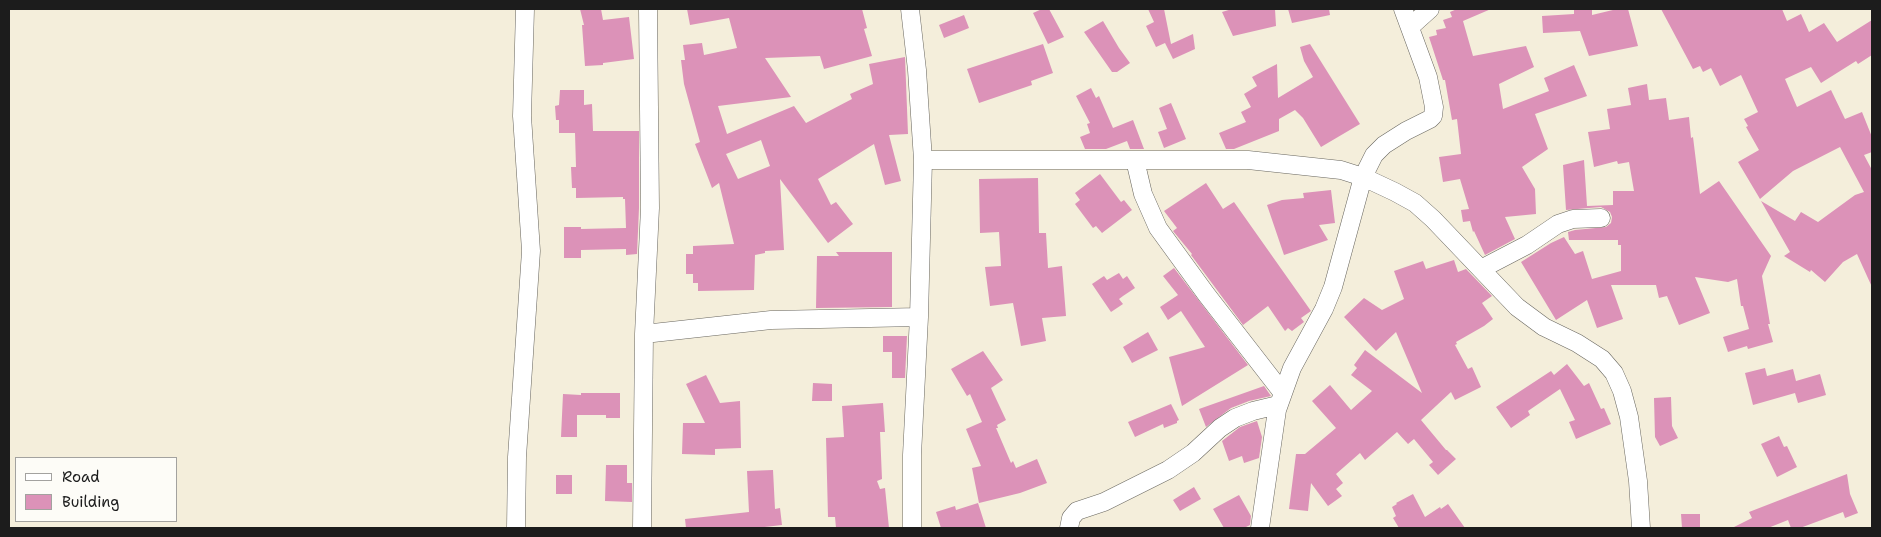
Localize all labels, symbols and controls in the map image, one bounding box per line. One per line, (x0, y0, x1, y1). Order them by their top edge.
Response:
legend (15, 457, 178, 522)
text: Road (62, 467, 100, 487)
text: Building (62, 492, 119, 512)

